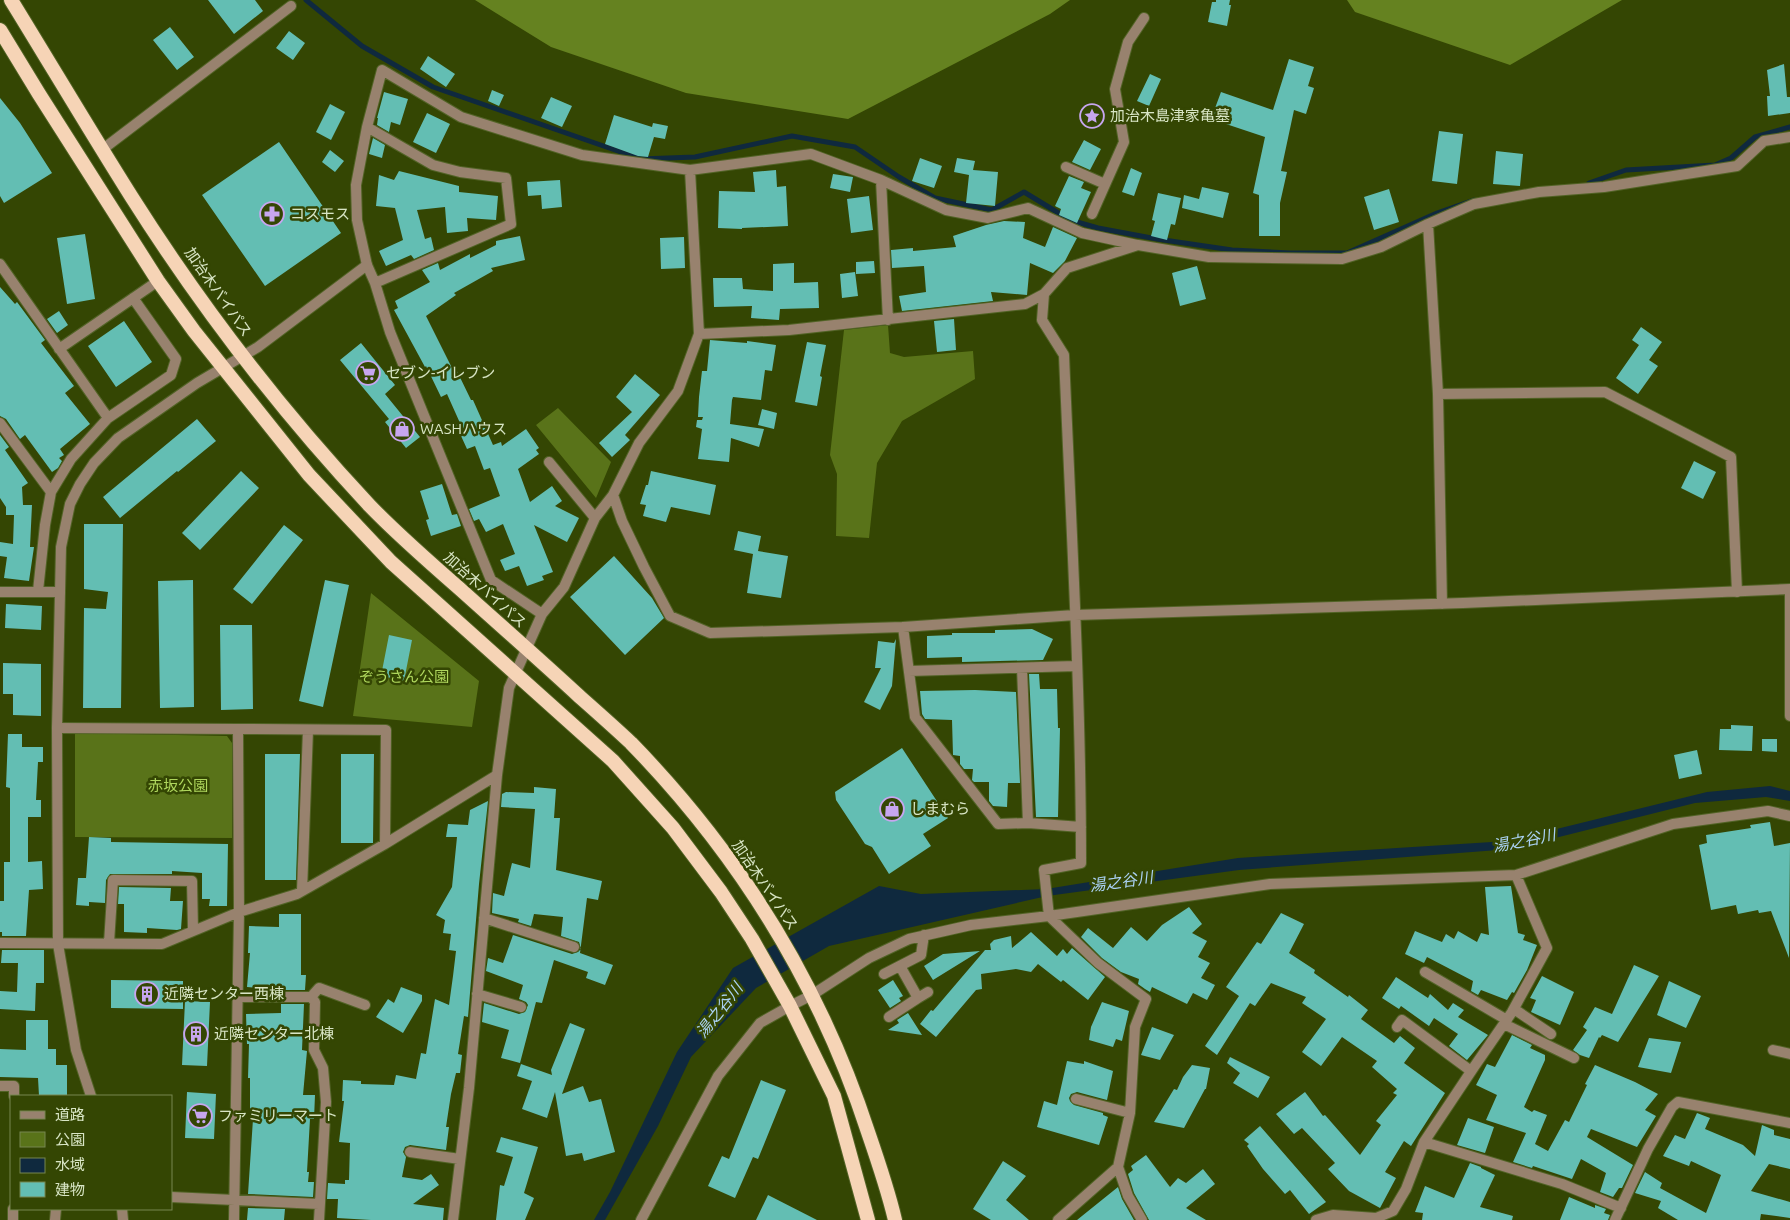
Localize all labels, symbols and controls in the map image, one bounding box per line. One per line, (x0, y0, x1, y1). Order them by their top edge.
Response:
place icon: 加治木島津家亀墓 (1079, 103, 1105, 129)
place label: 加治木島津家亀墓 (1110, 107, 1230, 124)
pharmacy icon: コスモス (259, 201, 285, 227)
place label: コスモス (290, 205, 350, 222)
street label: 加治木バイパス (181, 244, 255, 339)
supermarket icon: セブン-イレブン (355, 360, 381, 386)
place label: セブン-イレブン (386, 364, 495, 381)
shop icon: WASHハウス (389, 416, 415, 442)
place label: WASHハウス (420, 420, 507, 437)
street label: 加治木バイパス (441, 548, 530, 631)
park label: ぞうさん公園 (359, 668, 449, 685)
park label: 赤坂公園 (148, 777, 208, 794)
shop icon: しまむら (879, 796, 905, 822)
place label: しまむら (910, 800, 970, 817)
water label: 湯之谷川 (1491, 825, 1559, 855)
street label: 加治木バイパス (729, 837, 802, 933)
water label: 湯之谷川 (1088, 867, 1156, 894)
water label: 湯之谷川 (692, 978, 747, 1041)
building icon: 近隣センター西棟 (134, 981, 160, 1007)
place label: 近隣センター西棟 (164, 985, 284, 1002)
building icon: 近隣センター北棟 (183, 1021, 209, 1047)
place label: 近隣センター北棟 (214, 1025, 334, 1042)
legend (10, 1095, 172, 1210)
supermarket icon: ファミリーマート (187, 1103, 213, 1129)
text: 道路 (55, 1106, 85, 1123)
place label: ファミリーマート (218, 1107, 338, 1124)
text: 公園 (55, 1131, 85, 1148)
text: 水域 (55, 1156, 85, 1173)
text: 建物 (55, 1181, 85, 1198)

